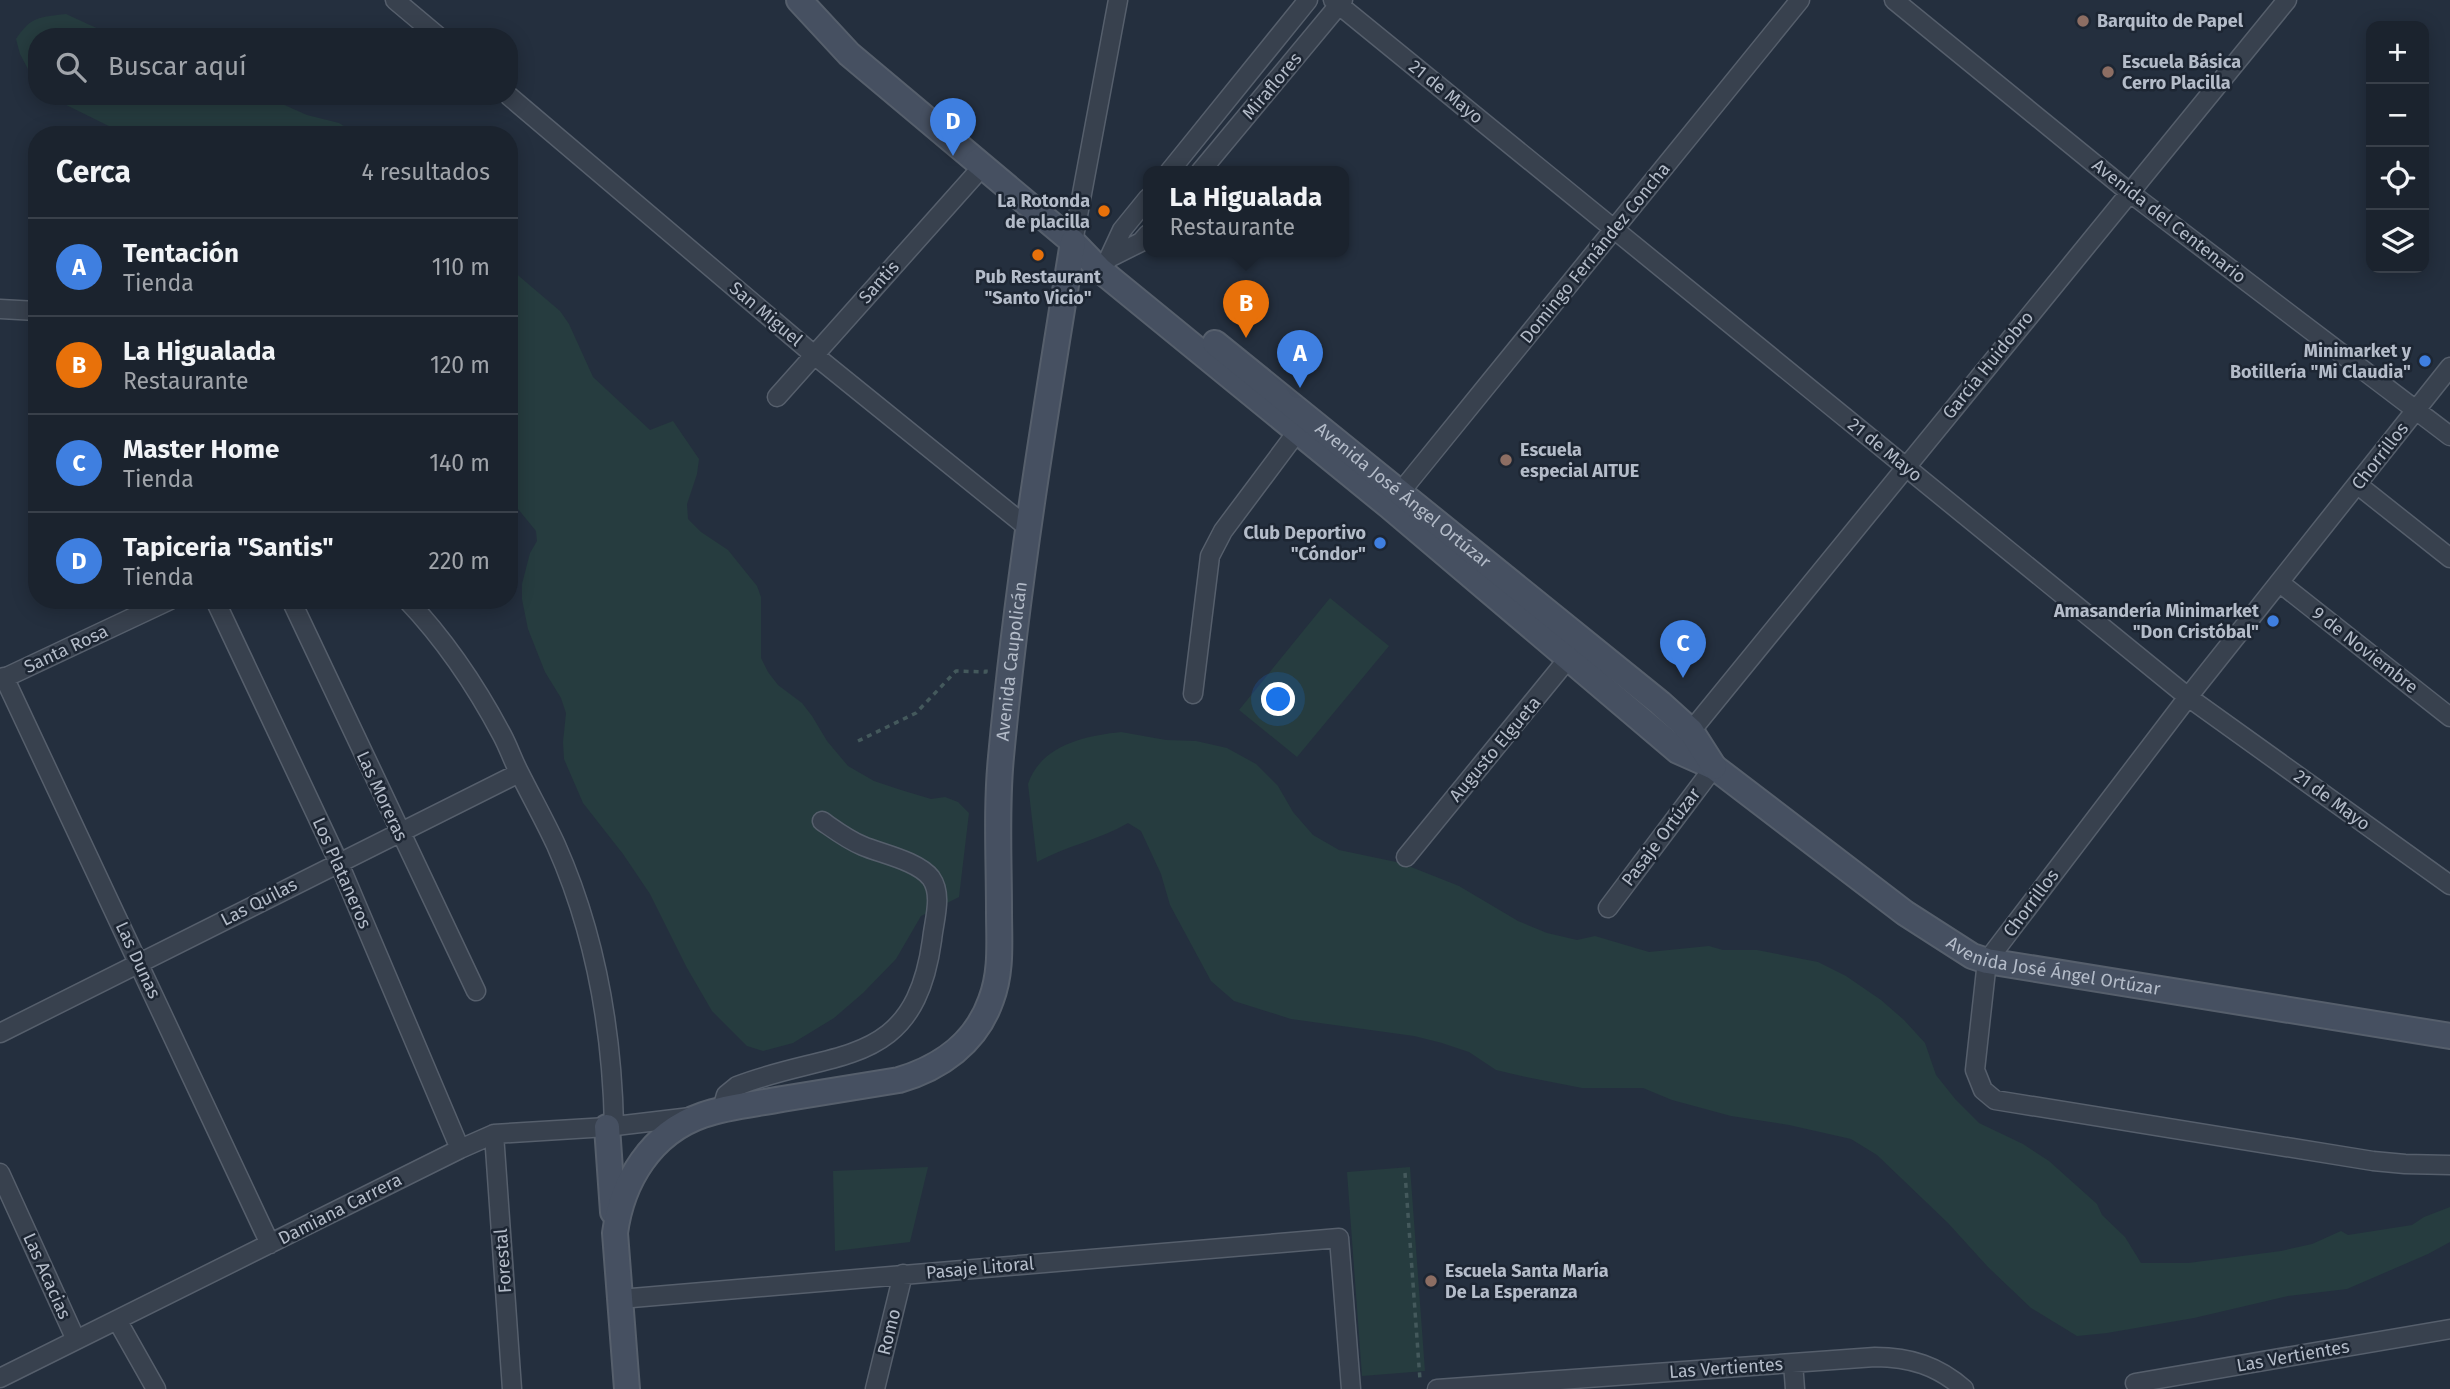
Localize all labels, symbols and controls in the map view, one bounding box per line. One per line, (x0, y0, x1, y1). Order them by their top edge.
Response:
place label: Barquito de Papel (2097, 10, 2244, 32)
marker: Barquito de Papel (2075, 13, 2091, 29)
map controls (2366, 21, 2429, 273)
button: + (2366, 21, 2429, 84)
search box (28, 28, 518, 105)
icon: search (52, 48, 90, 86)
street label: Miraflores (1238, 48, 1306, 124)
text: Buscar aquí (108, 51, 246, 82)
place label: Escuela Básica Cerro Placilla (2122, 51, 2241, 94)
street label: 21 de Mayo (1404, 55, 1488, 129)
marker: Escuela Básica Cerro Placilla (2100, 64, 2116, 80)
button: − (2366, 84, 2429, 147)
pin: D (930, 98, 976, 156)
button: locate (2366, 147, 2429, 210)
text: Cerca (56, 154, 131, 190)
street label: Avenida del Centenario (2088, 154, 2250, 288)
text: 4 resultados (361, 158, 490, 186)
street label: Domingo Fernández Concha (1515, 158, 1675, 348)
popup (1143, 166, 1349, 257)
text: La Higualada (1170, 182, 1322, 213)
place label: La Rotonda de placilla (997, 190, 1090, 233)
marker: La Rotonda de placilla (1096, 203, 1112, 219)
button: layers (2366, 210, 2429, 273)
text: Restaurante (1170, 213, 1295, 241)
text: Tentación (123, 238, 239, 269)
marker: Pub Restaurant "Santo Vicio" (1030, 247, 1046, 263)
text: A (72, 253, 86, 281)
text: 110 m (432, 253, 490, 281)
street label: Santis (854, 256, 904, 308)
place label: Pub Restaurant "Santo Vicio" (975, 266, 1102, 309)
text: Tienda (123, 269, 194, 297)
street label: San Miguel (725, 277, 807, 351)
pin: B (1223, 280, 1269, 338)
street label: García Huidobro (1938, 307, 2038, 423)
pin: A (1277, 330, 1323, 388)
text: La Higualada (123, 336, 276, 367)
place label: Minimarket y Botillería "Mi Claudia" (2230, 340, 2412, 383)
text: B (72, 351, 86, 379)
text: 120 m (430, 351, 490, 379)
marker: Minimarket y Botillería "Mi Claudia" (2417, 353, 2433, 369)
text: Restaurante (123, 367, 248, 395)
street label: 21 de Mayo (1843, 413, 1927, 487)
street label: Avenida José Ángel Ortúzar (1311, 418, 1495, 573)
street label: Chorrillos (2347, 418, 2413, 494)
text: Master Home (123, 434, 279, 465)
place label: Escuela especial AITUE (1520, 439, 1639, 482)
text: C (72, 449, 86, 477)
text: 140 m (429, 449, 490, 477)
marker: Escuela especial AITUE (1498, 452, 1514, 468)
text: Tienda (123, 465, 194, 493)
place label: Club Deportivo "Cóndor" (1243, 522, 1366, 565)
text: Tapiceria "Santis" (123, 532, 334, 563)
marker: Club Deportivo "Cóndor" (1372, 535, 1388, 551)
text: D (72, 547, 86, 575)
text: 220 m (429, 547, 490, 575)
text: Tienda (123, 563, 194, 591)
street label: Avenida Caupolicán (992, 580, 1032, 742)
place label: Amasandería Minimarket "Don Cristóbal" (2053, 600, 2260, 643)
street label: 9 de Noviembre (2308, 602, 2422, 698)
marker: Amasandería Minimarket "Don Cristóbal" (2265, 613, 2281, 629)
street label: Santa Rosa (20, 620, 112, 678)
pin: C (1660, 620, 1706, 678)
your location (1261, 682, 1295, 716)
street label: Augusto Elgueta (1445, 692, 1545, 806)
street label: Las Moreras (352, 748, 412, 844)
street label: 21 de Mayo (2289, 765, 2375, 835)
street label: Pasaje Ortúzar (1617, 784, 1705, 890)
street label: Los Plataneros (308, 814, 376, 932)
street label: Chorrillos (1998, 865, 2064, 941)
street label: Las Quilas (217, 873, 301, 931)
street label: Las Dunas (111, 918, 165, 1002)
street label: Avenida José Ángel Ortúzar (1942, 932, 2162, 1000)
street label: Damiana Carrera (275, 1168, 405, 1250)
street label: Forestal (490, 1228, 516, 1294)
street label: Las Acacias (18, 1230, 76, 1322)
street label: Pasaje Litoral (925, 1252, 1035, 1284)
place label: Escuela Santa María De La Esperanza (1445, 1260, 1609, 1303)
marker: Escuela Santa María De La Esperanza (1423, 1273, 1439, 1289)
street label: Romo (873, 1306, 905, 1358)
street label: Las Vertientes (2235, 1335, 2351, 1377)
street label: Las Vertientes (1668, 1353, 1784, 1383)

